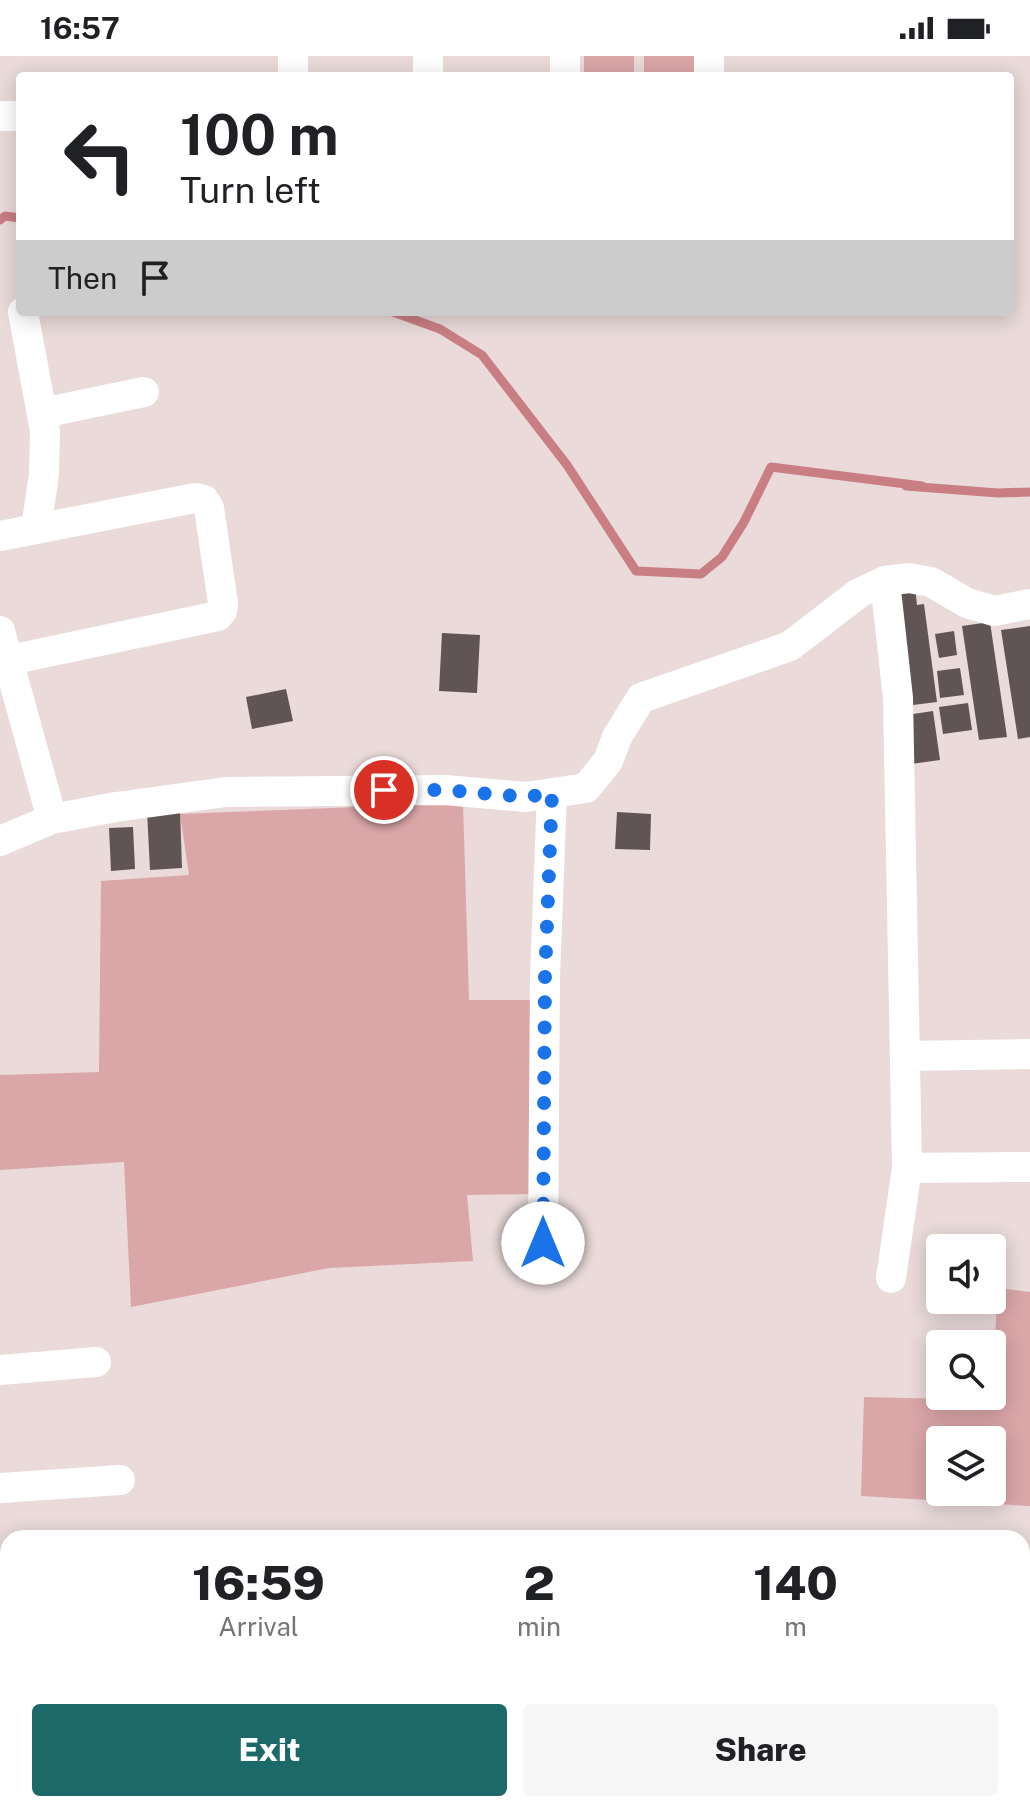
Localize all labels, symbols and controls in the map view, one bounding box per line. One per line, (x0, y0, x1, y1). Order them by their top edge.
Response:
text: 16:57 (40, 10, 120, 46)
text: 100 m (180, 102, 339, 168)
icon: left (48, 104, 152, 208)
text: Turn left (180, 169, 321, 211)
icon: arrive (133, 256, 177, 300)
text: Then (48, 260, 117, 296)
pin (350, 756, 418, 824)
icon: arrive (362, 768, 406, 812)
position arrow (501, 1201, 585, 1285)
map controls (926, 1234, 1006, 1506)
button: sound (926, 1234, 1006, 1314)
button: search (926, 1330, 1006, 1410)
button: layers (926, 1426, 1006, 1506)
text: 16:59 (192, 1554, 325, 1611)
text: 2 (523, 1554, 555, 1611)
text: 140 (753, 1554, 838, 1611)
text: Arrival (218, 1611, 299, 1642)
text: min (517, 1611, 561, 1642)
text: m (784, 1611, 807, 1642)
button: Exit (32, 1704, 507, 1796)
button: Share (523, 1704, 998, 1796)

